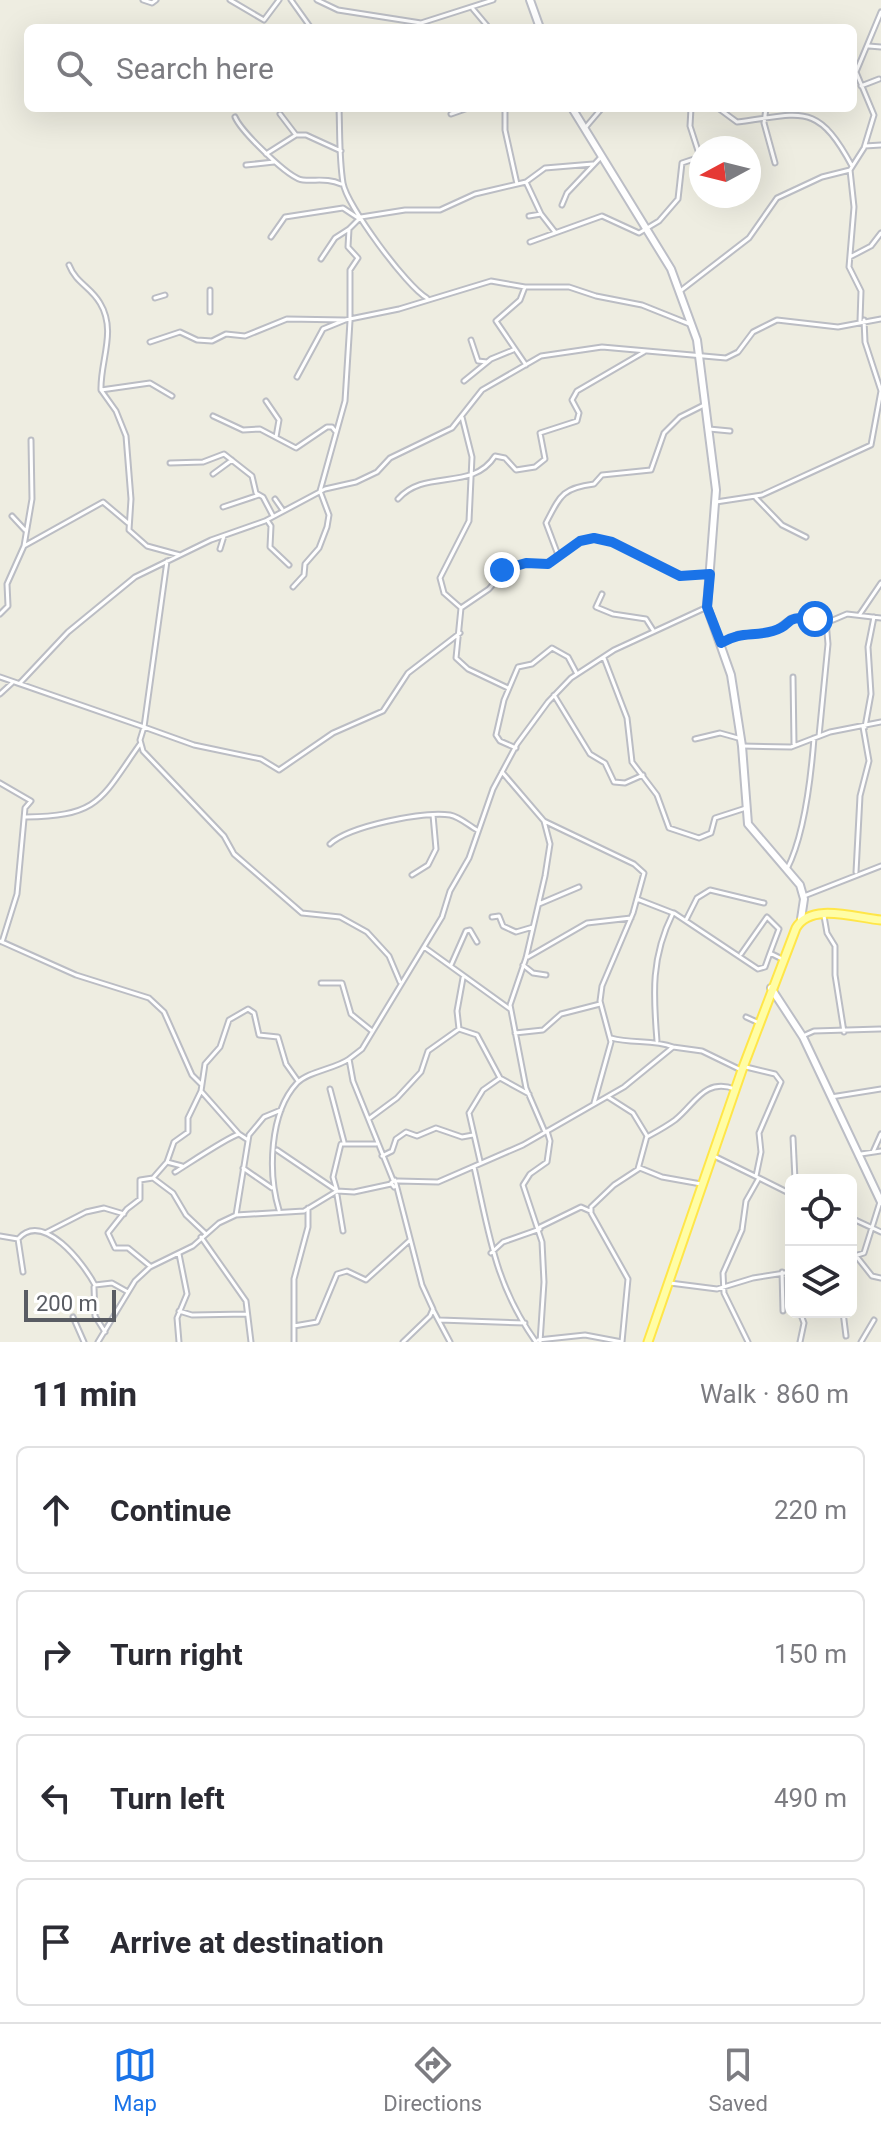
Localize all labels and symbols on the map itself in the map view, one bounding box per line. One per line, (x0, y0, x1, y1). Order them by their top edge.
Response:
north arrow (689, 136, 761, 208)
route end (484, 552, 520, 588)
route start (797, 601, 833, 637)
scale bar (24, 1286, 116, 1322)

